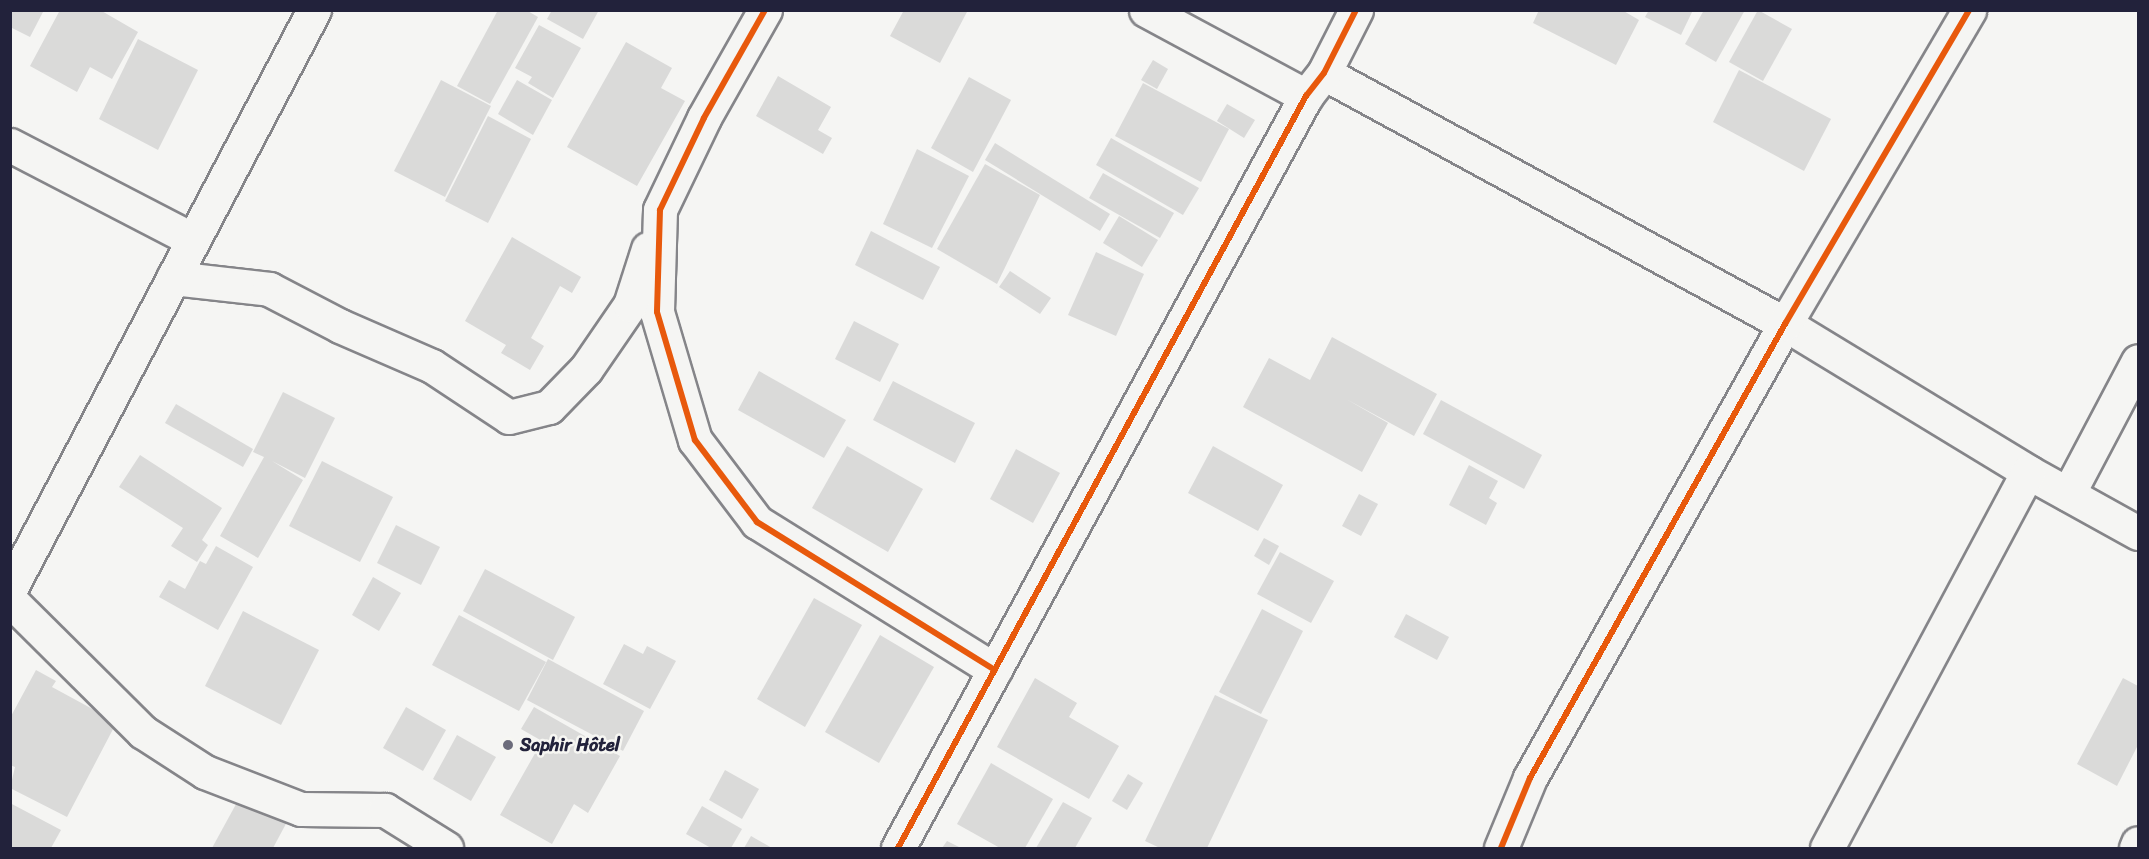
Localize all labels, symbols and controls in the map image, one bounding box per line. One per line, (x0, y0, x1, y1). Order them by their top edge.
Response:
place label: Saphir Hôtel (520, 734, 620, 756)
marker: Saphir Hôtel (501, 738, 515, 752)

